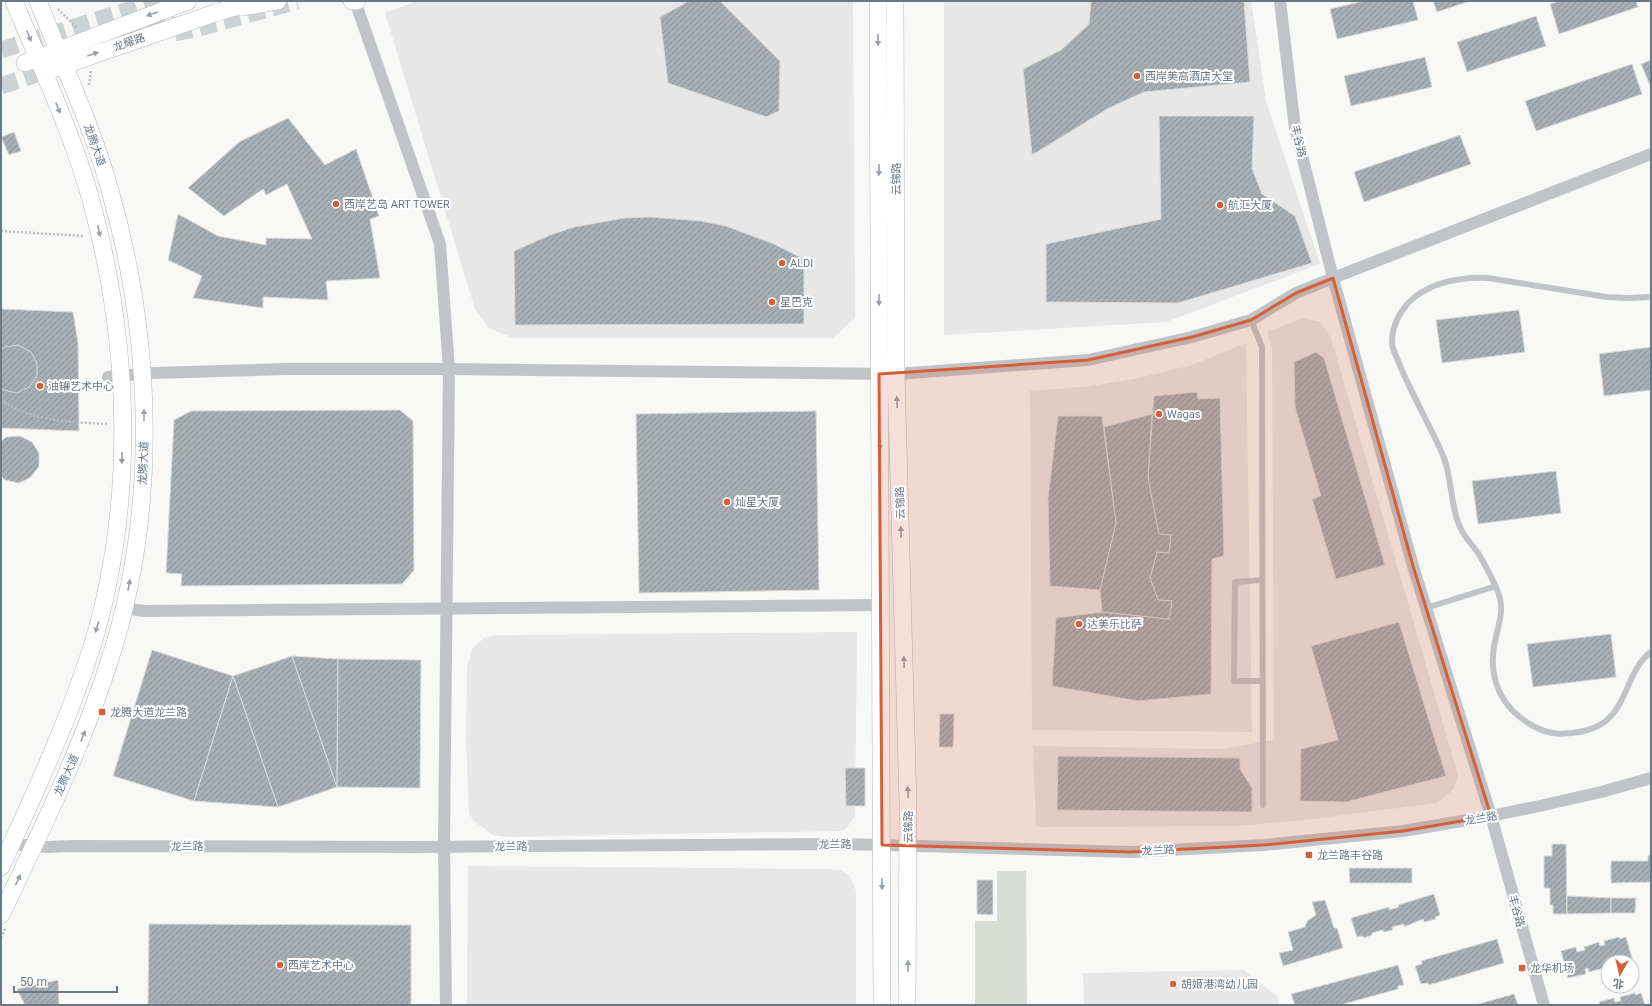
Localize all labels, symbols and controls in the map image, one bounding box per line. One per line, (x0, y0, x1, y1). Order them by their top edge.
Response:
one-way arrow (145, 12, 157, 18)
one-way arrow (26, 31, 32, 42)
street label: 龙耀路 (111, 31, 147, 54)
one-way arrow (875, 34, 882, 46)
one-way arrow (88, 51, 100, 57)
place label: 西岸美高酒店大堂 (1145, 70, 1233, 83)
marker: 西岸美高酒店大堂 (1132, 71, 1142, 81)
one-way arrow (56, 102, 62, 114)
street label: 龙腾大道 (81, 122, 108, 168)
street label: 丰谷路 (1288, 124, 1309, 159)
street label: 云锦路 (890, 163, 903, 196)
one-way arrow (876, 164, 882, 177)
place label: 西岸艺岛 ART TOWER (344, 198, 450, 211)
marker: 西岸艺岛 ART TOWER (331, 199, 341, 209)
place label: 航汇大厦 (1228, 199, 1272, 212)
marker: 航汇大厦 (1215, 200, 1225, 210)
one-way arrow (96, 225, 102, 238)
place label: ALDI (790, 257, 813, 270)
marker: ALDI (777, 258, 787, 268)
one-way arrow (876, 294, 882, 307)
place label: 星巴克 (780, 296, 813, 309)
marker: 星巴克 (767, 297, 777, 307)
place label: 油罐艺术中心 (48, 380, 114, 393)
marker: 油罐艺术中心 (35, 381, 45, 391)
one-way arrow (894, 395, 900, 408)
one-way arrow (141, 408, 147, 421)
place label: Wagas (1167, 408, 1201, 421)
marker: Wagas (1154, 409, 1164, 419)
one-way arrow (877, 438, 883, 451)
street label: 龙腾大道 (136, 441, 151, 485)
one-way arrow (119, 452, 125, 465)
street label: 云锦路 (893, 486, 908, 520)
place label: 灿星大厦 (735, 496, 779, 509)
marker: 灿星大厦 (722, 497, 732, 507)
one-way arrow (898, 525, 904, 538)
one-way arrow (127, 579, 133, 592)
place label: 达美乐比萨 (1087, 618, 1142, 631)
marker: 达美乐比萨 (1074, 619, 1084, 629)
one-way arrow (94, 621, 100, 633)
one-way arrow (901, 656, 908, 668)
place label: 龙腾大道龙兰路 (110, 706, 187, 719)
marker: 龙腾大道龙兰路 (97, 707, 107, 717)
one-way arrow (80, 730, 86, 742)
street label: 龙腾大道 (52, 752, 81, 798)
one-way arrow (905, 785, 911, 798)
street label: 龙兰路 (1464, 809, 1498, 828)
street label: 云锦路 (902, 811, 915, 844)
street label: 龙兰路 (819, 838, 852, 851)
street label: 龙兰路 (171, 840, 204, 853)
street label: 龙兰路 (495, 840, 528, 853)
street label: 龙兰路 (1141, 843, 1175, 858)
place label: 龙兰路丰谷路 (1317, 849, 1383, 862)
marker: 龙兰路丰谷路 (1304, 850, 1314, 860)
one-way arrow (15, 875, 21, 886)
one-way arrow (879, 878, 885, 891)
street label: 丰谷路 (1506, 894, 1527, 929)
north arrow (1600, 954, 1640, 994)
place label: 西岸艺术中心 (288, 959, 354, 972)
one-way arrow (905, 959, 911, 972)
marker: 西岸艺术中心 (275, 960, 285, 970)
place label: 龙华机场 (1530, 962, 1574, 975)
marker: 龙华机场 (1517, 963, 1527, 973)
scale bar (14, 968, 117, 994)
text: 50 m (20, 975, 47, 989)
text: 北 (1612, 976, 1625, 991)
place label: 胡姬港湾幼儿园 (1181, 978, 1258, 991)
marker: 胡姬港湾幼儿园 (1168, 979, 1178, 989)

